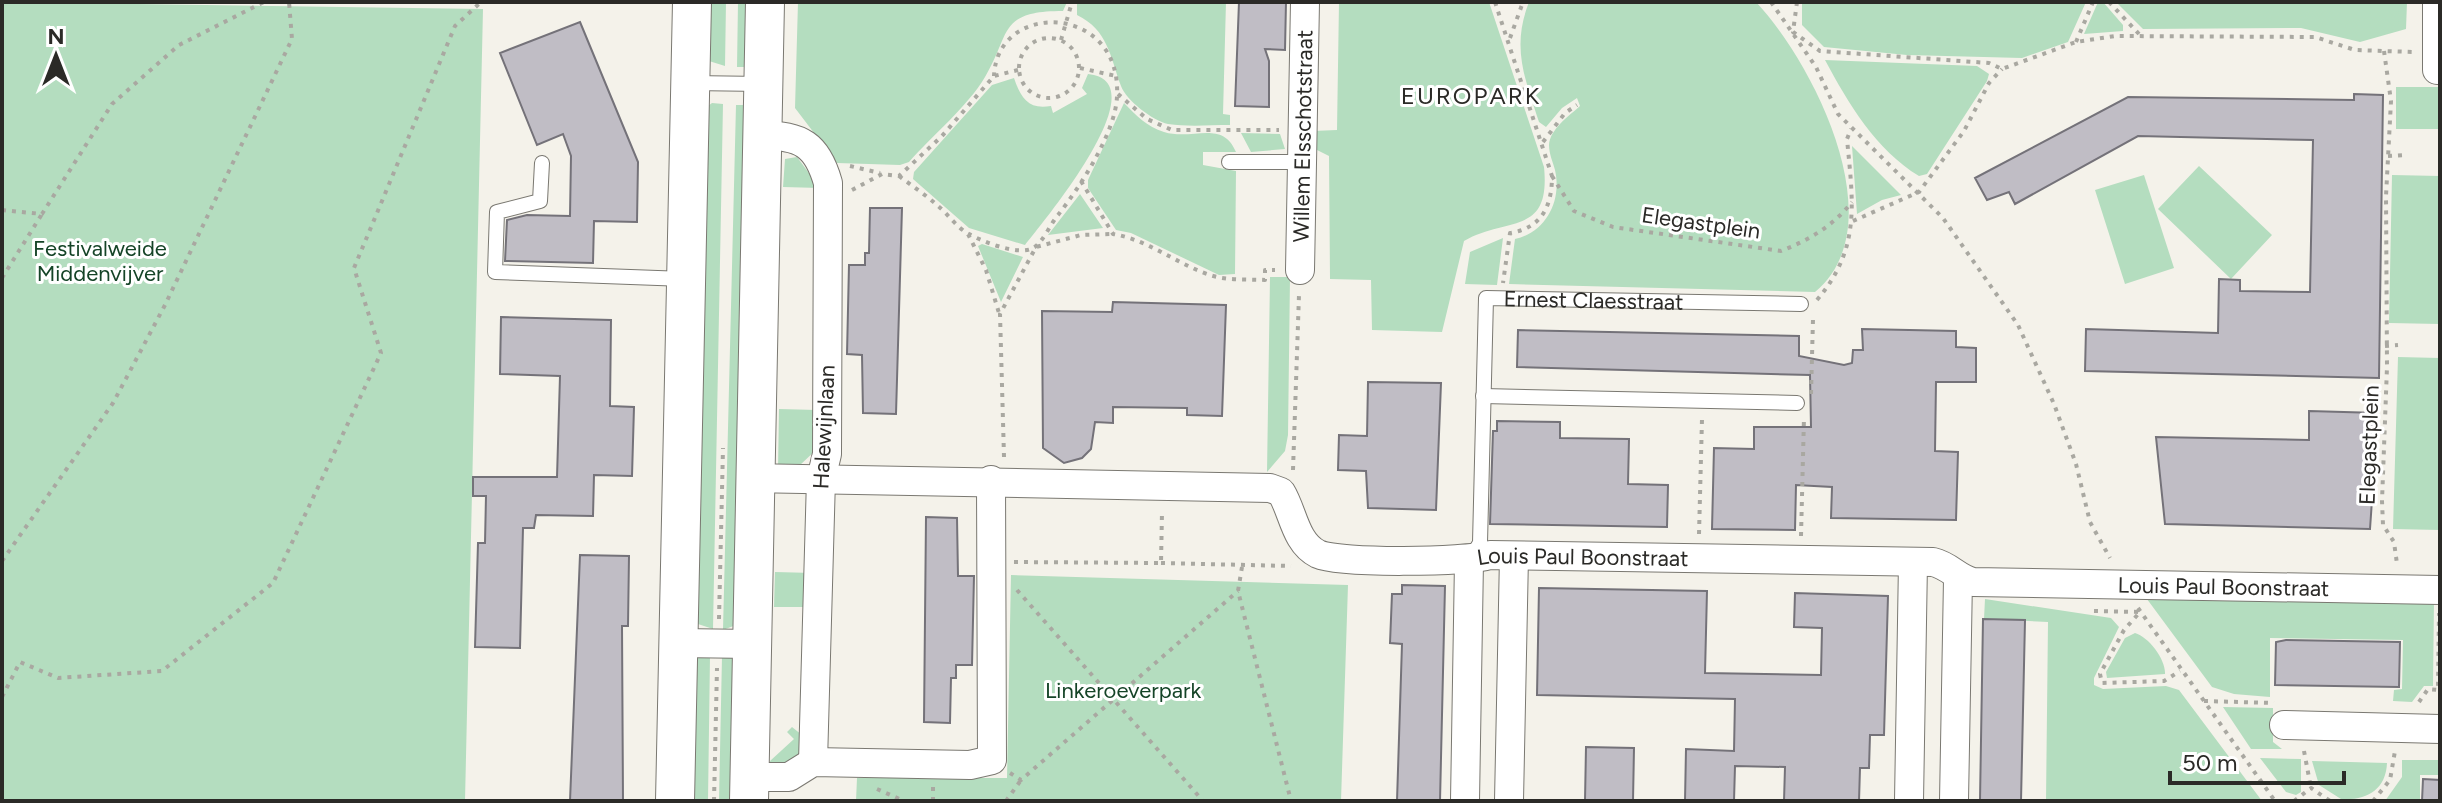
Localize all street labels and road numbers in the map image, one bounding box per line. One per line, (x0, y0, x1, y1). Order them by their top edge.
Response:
street label: Willem Elsschotstraat (1287, 29, 1318, 243)
street label: Elegastplein (1640, 201, 1762, 245)
street label: Ernest Claesstraat (1503, 285, 1684, 315)
street label: Halewijnlaan (807, 364, 841, 490)
street label: Elegastplein (2353, 385, 2385, 505)
street label: Louis Paul Boonstraat (1475, 541, 1689, 572)
street label: Louis Paul Boonstraat (2117, 571, 2330, 602)

